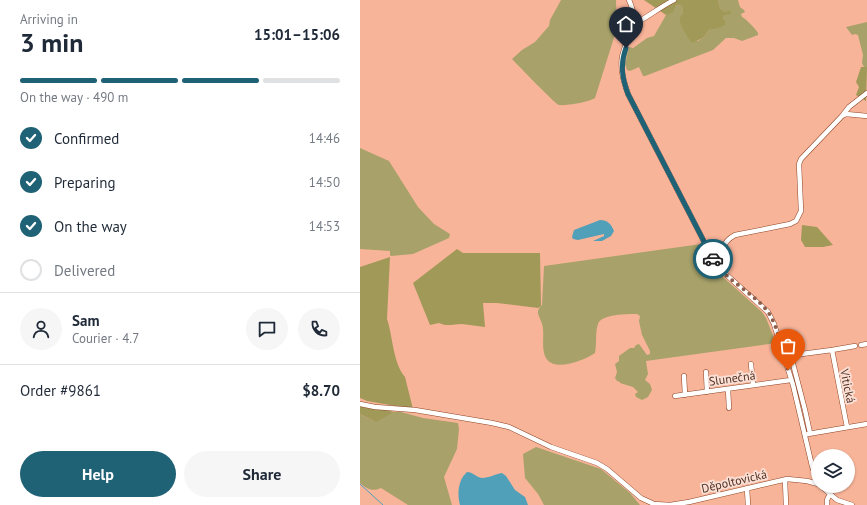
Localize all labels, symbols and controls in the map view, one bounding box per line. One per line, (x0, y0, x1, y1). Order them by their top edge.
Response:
pin (609, 7.0, 643, 48)
text: Arriving in (20, 11, 78, 28)
icon: home (615, 13, 637, 35)
text: 15:01–15:06 (254, 25, 340, 44)
text: 3 min (20, 26, 83, 59)
text: On the way · 490 m (20, 89, 128, 106)
icon: check (20, 127, 42, 149)
text: Confirmed (54, 129, 119, 148)
text: 14:46 (309, 130, 340, 147)
icon: check (20, 171, 42, 193)
text: Preparing (54, 173, 116, 192)
text: 14:50 (309, 174, 340, 191)
icon: check (20, 215, 42, 237)
text: On the way (54, 217, 127, 236)
text: 14:53 (309, 218, 340, 235)
courier (693, 239, 733, 279)
icon: car (702, 248, 724, 270)
text: Delivered (54, 261, 115, 280)
button: person (20, 308, 62, 350)
button: chat (246, 308, 288, 350)
button: phone (298, 308, 340, 350)
text: Sam (72, 311, 99, 330)
pin (771, 329, 805, 370)
text: Courier · 4.7 (72, 330, 139, 347)
icon: bag (777, 335, 799, 357)
street label: Slunečná (708, 367, 756, 389)
street label: Vitická (837, 367, 859, 404)
text: Order #9861 (20, 381, 101, 400)
text: $8.70 (302, 381, 340, 400)
map controls (811, 449, 855, 493)
button: layers (811, 449, 855, 493)
button: Help (20, 451, 176, 497)
button: Share (184, 451, 340, 497)
street label: Děpoltovická (700, 466, 768, 496)

